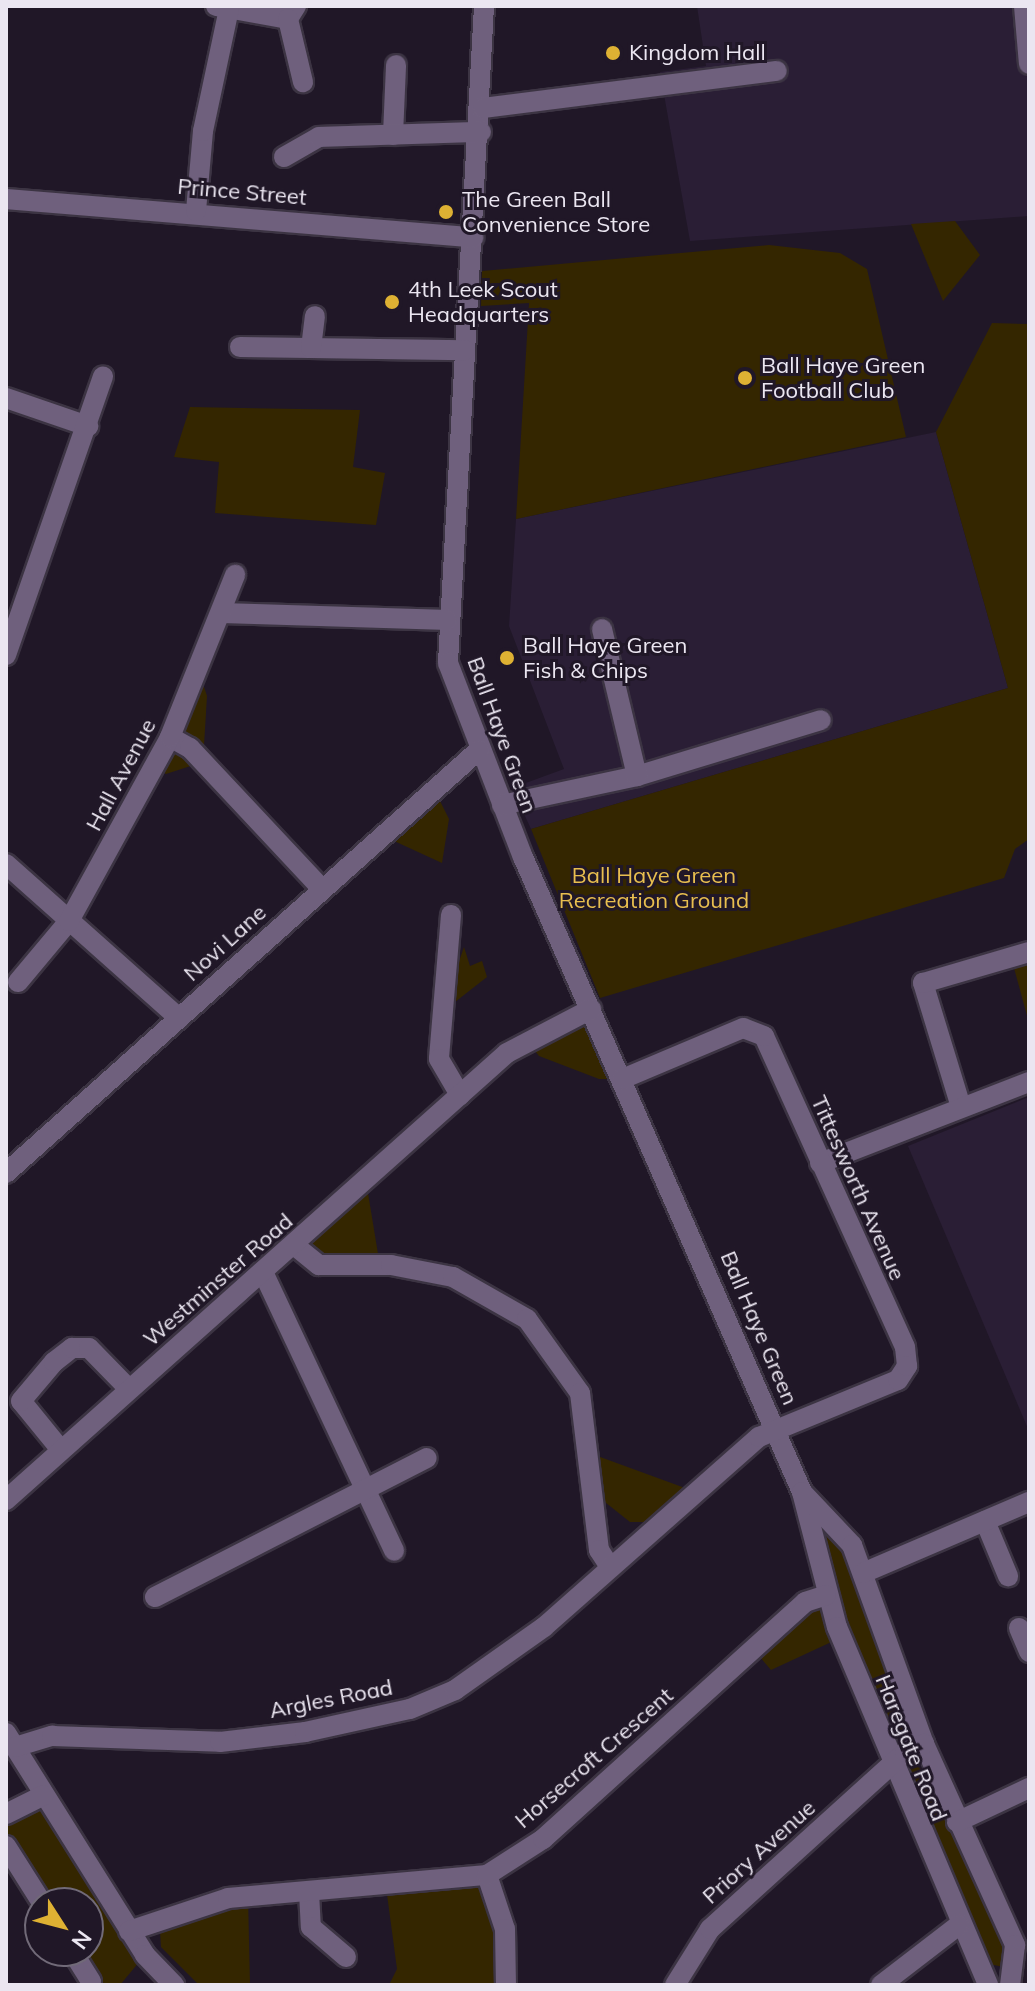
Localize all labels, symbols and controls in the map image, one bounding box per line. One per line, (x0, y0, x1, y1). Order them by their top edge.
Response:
place label: Kingdom Hall (629, 40, 766, 66)
marker: Kingdom Hall (604, 44, 622, 62)
street label: Prince Street (176, 173, 308, 211)
place label: The Green Ball Convenience Store (462, 186, 650, 238)
marker: The Green Ball Convenience Store (437, 203, 455, 221)
place label: 4th Leek Scout Headquarters (408, 276, 558, 328)
marker: 4th Leek Scout Headquarters (383, 293, 401, 311)
place label: Ball Haye Green Football Club (761, 352, 925, 404)
marker: Ball Haye Green Football Club (736, 369, 754, 387)
place label: Ball Haye Green Fish & Chips (523, 632, 687, 684)
marker: Ball Haye Green Fish & Chips (498, 649, 516, 667)
street label: Ball Haye Green (461, 653, 543, 817)
street label: Hall Avenue (80, 715, 162, 835)
park label: Ball Haye Green Recreation Ground (559, 862, 749, 914)
street label: Novi Lane (178, 899, 272, 987)
street label: Tittesworth Avenue (805, 1092, 911, 1284)
street label: Westminster Road (138, 1208, 298, 1352)
street label: Ball Haye Green (715, 1247, 803, 1409)
street label: Haregate Road (870, 1671, 952, 1825)
street label: Argles Road (267, 1674, 395, 1724)
street label: Horsecroft Crescent (510, 1682, 678, 1834)
street label: Priory Avenue (697, 1794, 821, 1910)
north arrow (24, 1887, 104, 1967)
text: N (66, 1925, 98, 1955)

